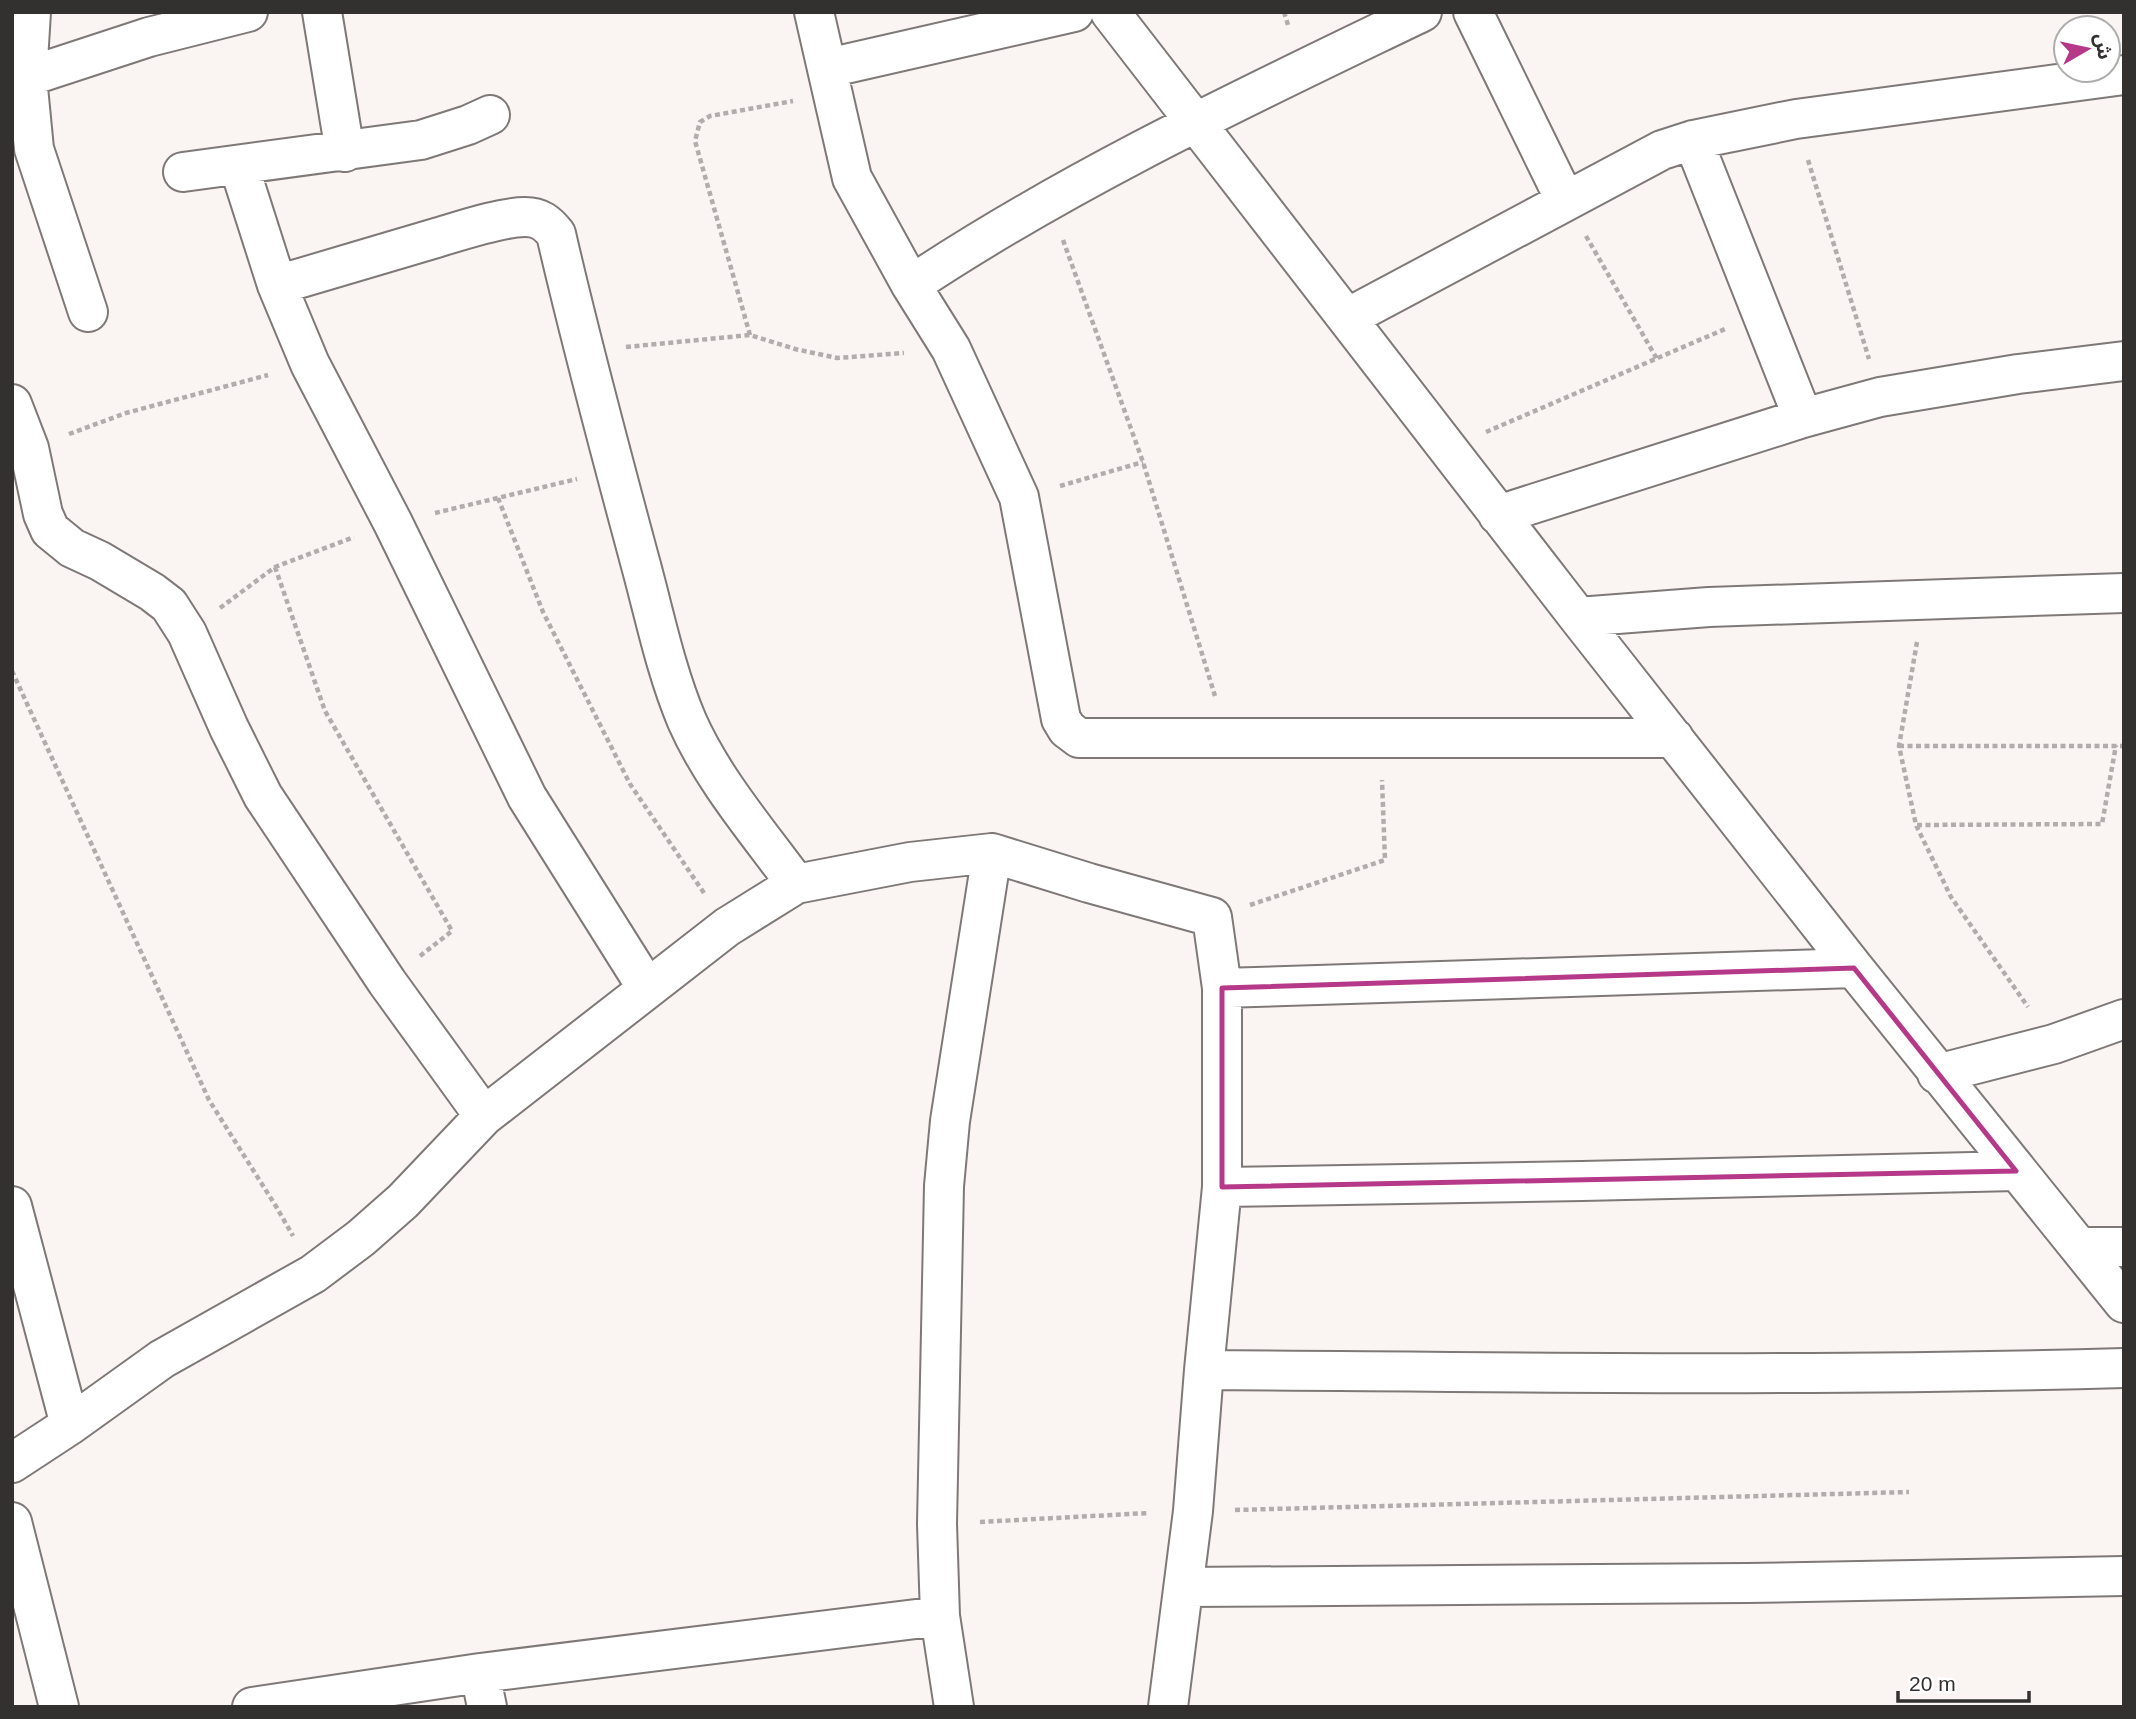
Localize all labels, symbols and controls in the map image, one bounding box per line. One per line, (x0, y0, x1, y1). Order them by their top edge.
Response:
north arrow (2052, 14, 2122, 84)
text: ش (2091, 32, 2116, 61)
scale bar (1898, 1660, 2029, 1704)
text: 20 m (1909, 1672, 1956, 1695)

